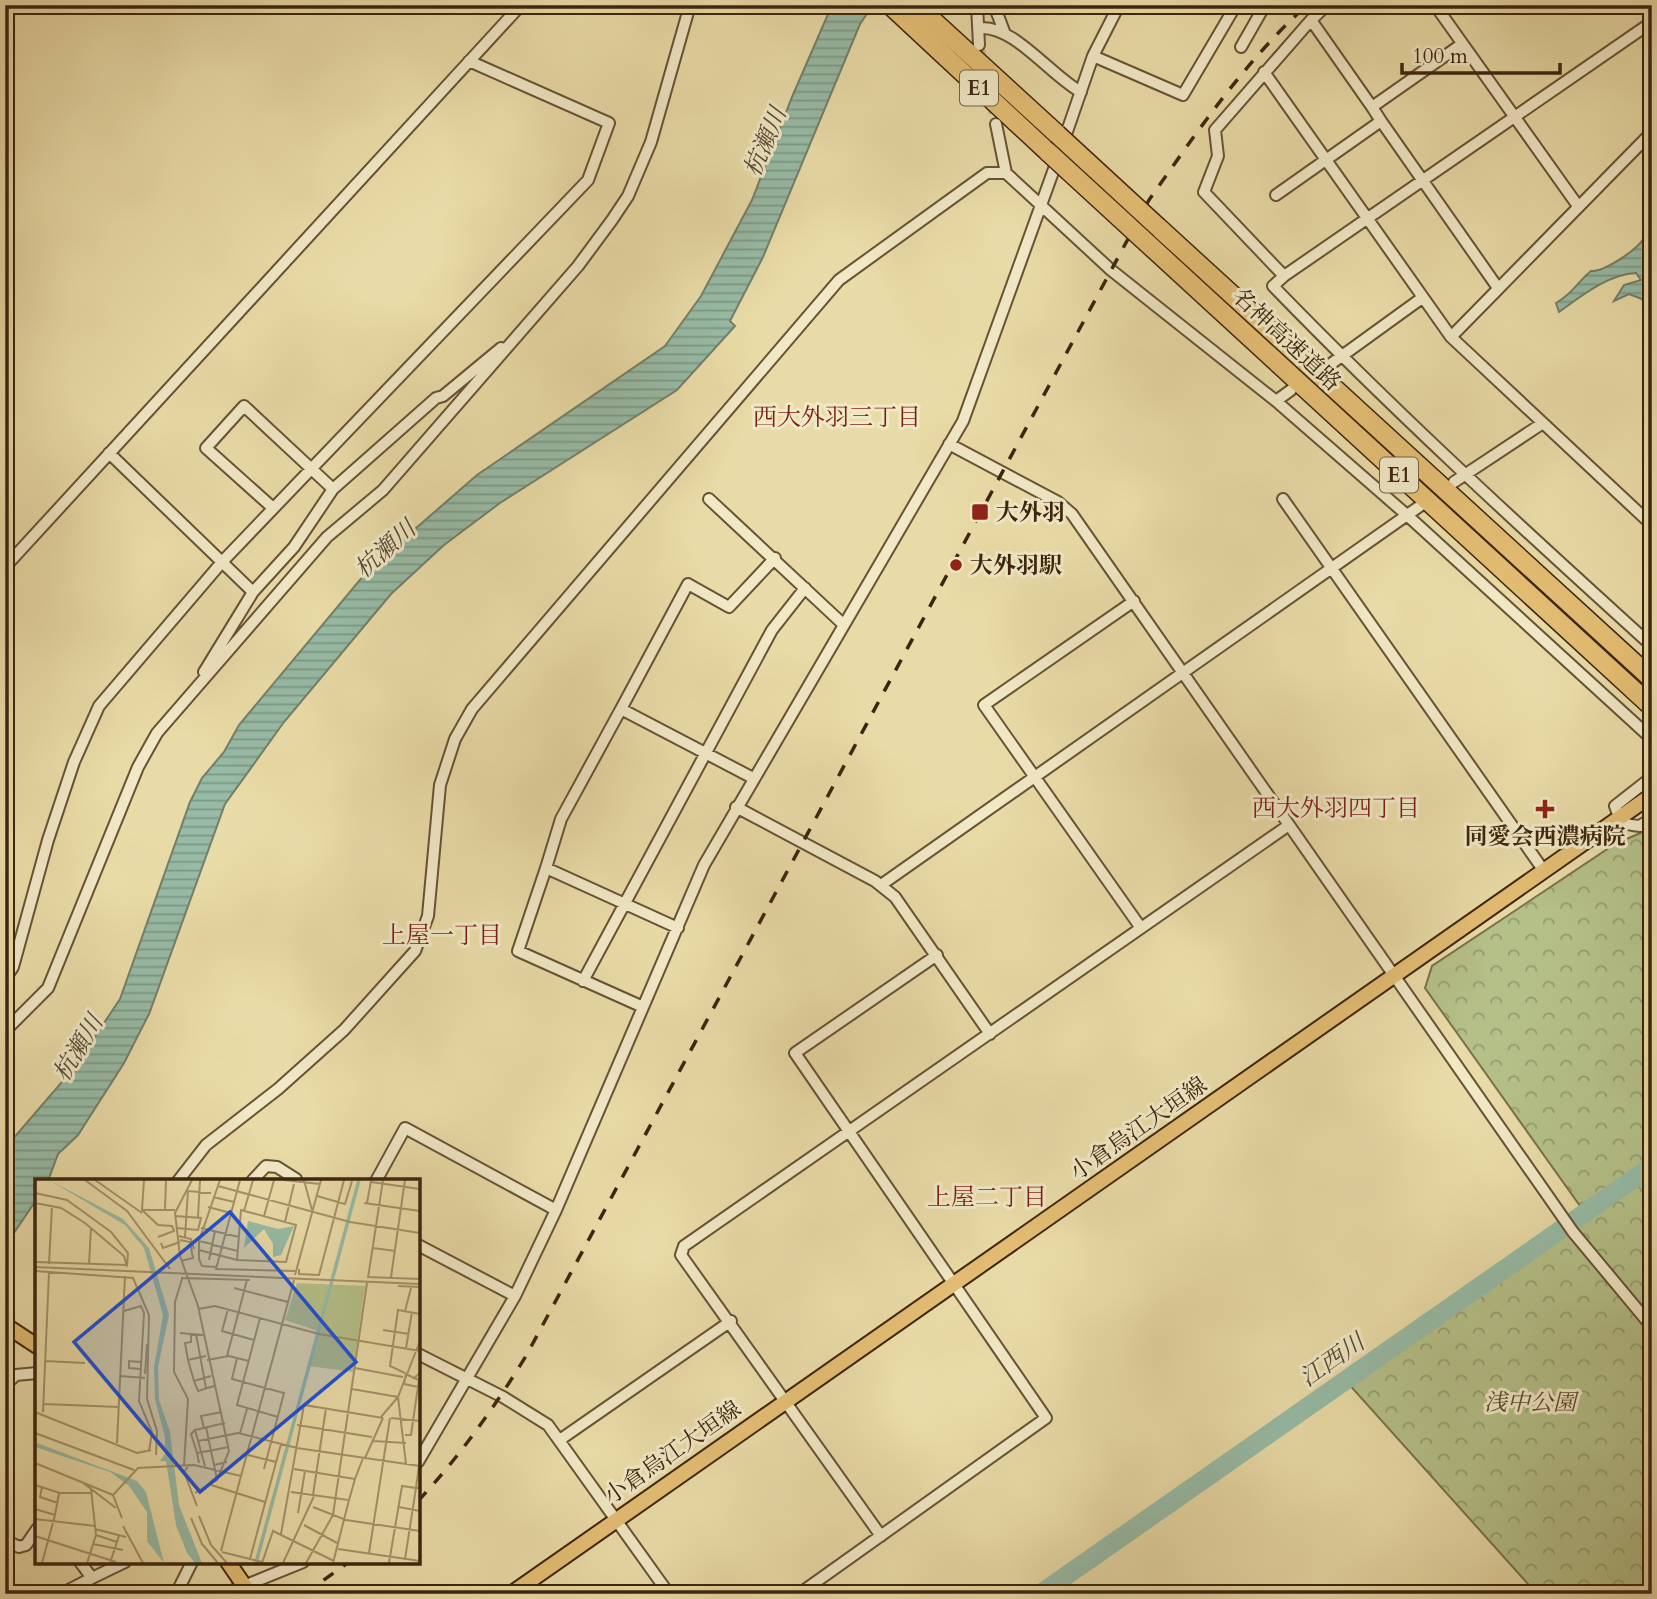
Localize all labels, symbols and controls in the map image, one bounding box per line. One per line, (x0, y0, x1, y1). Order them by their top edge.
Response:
scale bar (1402, 32, 1559, 76)
text: 100 m (1412, 42, 1468, 71)
road number: E1 (960, 70, 998, 106)
water label: 杭瀬川 (736, 100, 796, 182)
street label: 名神高速道路 (1226, 281, 1348, 398)
district label: 西大外羽三丁目 (753, 401, 921, 434)
road number: E1 (1380, 458, 1418, 492)
place label: 大外羽 (996, 497, 1065, 528)
marker: 大外羽 (970, 502, 990, 522)
water label: 杭瀬川 (348, 511, 425, 586)
place label: 大外羽駅 (970, 550, 1062, 581)
marker: 大外羽駅 (948, 557, 964, 573)
district label: 西大外羽四丁目 (1252, 792, 1420, 825)
marker: 同愛会西濃病院 (1535, 799, 1555, 819)
place label: 同愛会西濃病院 (1465, 821, 1626, 852)
district label: 上屋一丁目 (382, 919, 502, 952)
water label: 杭瀬川 (46, 1006, 113, 1088)
street label: 小倉烏江大垣線 (1063, 1070, 1213, 1187)
inset map (35, 1179, 420, 1564)
district label: 上屋二丁目 (927, 1181, 1047, 1214)
water label: 江西川 (1293, 1325, 1374, 1395)
park label: 浅中公園 (1484, 1387, 1580, 1418)
street label: 小倉烏江大垣線 (597, 1394, 747, 1511)

